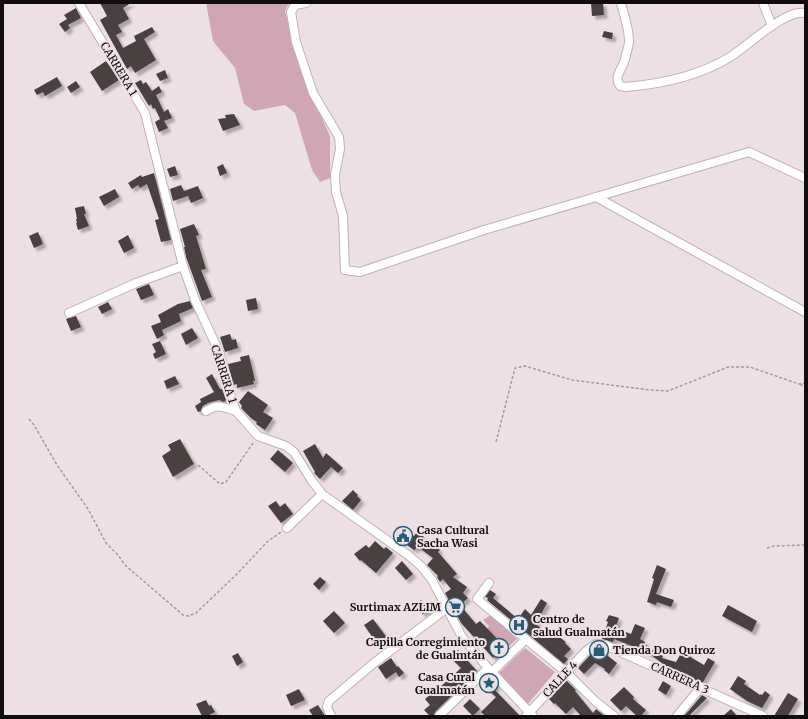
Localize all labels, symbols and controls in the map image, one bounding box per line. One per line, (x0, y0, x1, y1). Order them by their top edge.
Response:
street label: CARRERA 1 (97, 39, 141, 99)
street label: CARRERA 1 (208, 343, 240, 405)
place label: Casa Cultural Sacha Wasi (417, 523, 489, 550)
public building icon: Casa Cultural Sacha Wasi (392, 525, 414, 547)
supermarket icon: Surtimax AZLIM (444, 596, 466, 618)
place label: Surtimax AZLIM (350, 600, 442, 614)
place label: Centro de salud Gualmatán (533, 612, 625, 639)
hospital icon: Centro de salud Gualmatán (508, 614, 530, 636)
place label: Capilla Corregimiento de Gualmtán (366, 635, 486, 662)
church icon: Capilla Corregimiento de Gualmtán (488, 637, 510, 659)
shop icon: Tienda Don Quiroz (588, 639, 610, 661)
place label: Tienda Don Quiroz (613, 643, 715, 657)
street label: CALLE 4 (540, 658, 581, 700)
street label: CARRERA 3 (649, 659, 711, 697)
place label: Casa Cural Gualmatán (415, 670, 476, 697)
place icon: Casa Cural Gualmatán (478, 672, 500, 694)

